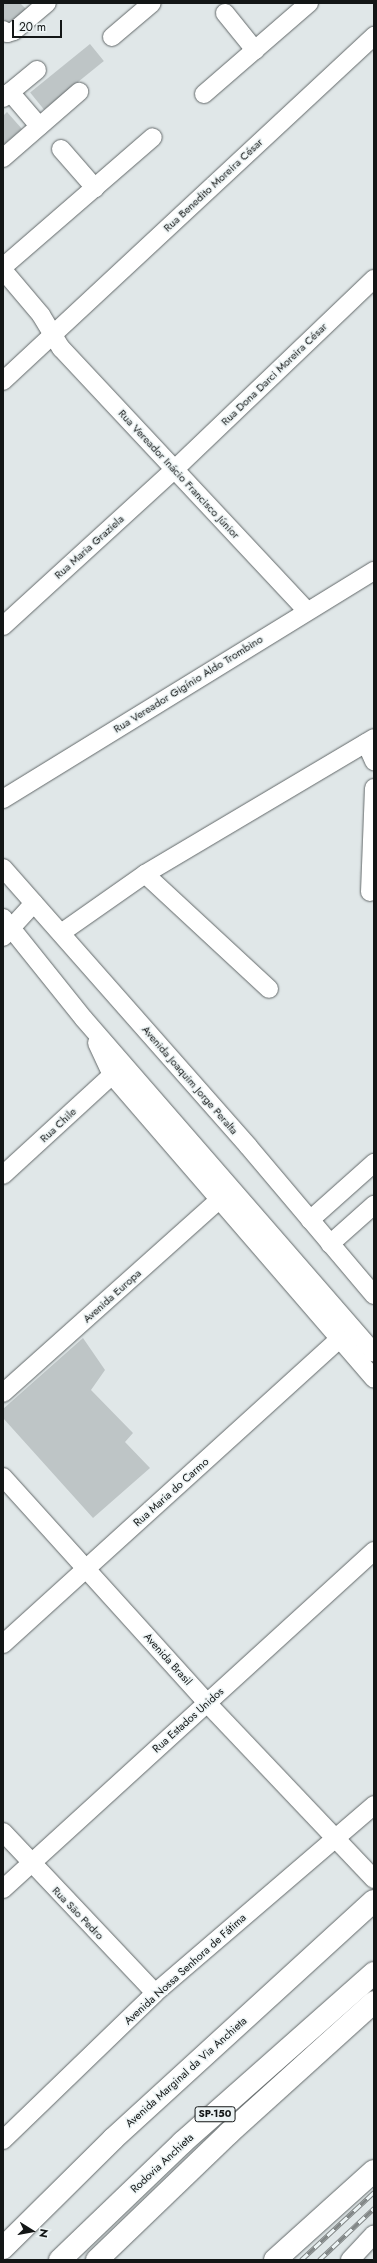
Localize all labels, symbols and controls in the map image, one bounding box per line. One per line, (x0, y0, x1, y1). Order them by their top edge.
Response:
scale bar (14, 12, 64, 38)
text: 20 m (19, 18, 46, 36)
street label: Rua Benedito Moreira César (161, 136, 265, 234)
street label: Rua Dona Darci Moreira César (218, 320, 330, 428)
street label: Rua Vereador Inácio Francisco Júnior (116, 407, 242, 541)
street label: Rua Maria Graziela (52, 512, 126, 582)
street label: Rua Vereador Gigínio Aldo Trombino (111, 632, 265, 736)
street label: Avenida Joaquim Jorge Peralta (139, 1023, 241, 1137)
street label: Rua Chile (37, 1105, 79, 1145)
street label: Avenida Europa (80, 1266, 144, 1326)
street label: Rua Maria do Carmo (131, 1455, 211, 1529)
street label: Avenida Brasil (141, 1630, 195, 1688)
street label: Rua Estados Unidos (150, 1685, 226, 1755)
street label: Rua São Pedro (49, 1884, 107, 1942)
street label: Avenida Nossa Senhora de Fátima (121, 1911, 249, 2027)
street label: Avenida Marginal da Via Anchieta (123, 2014, 249, 2130)
road number: SP-150 (194, 2106, 236, 2122)
street label: Rodovia Anchieta (128, 2131, 196, 2195)
north arrow (12, 2211, 52, 2251)
text: N (35, 2227, 52, 2239)

